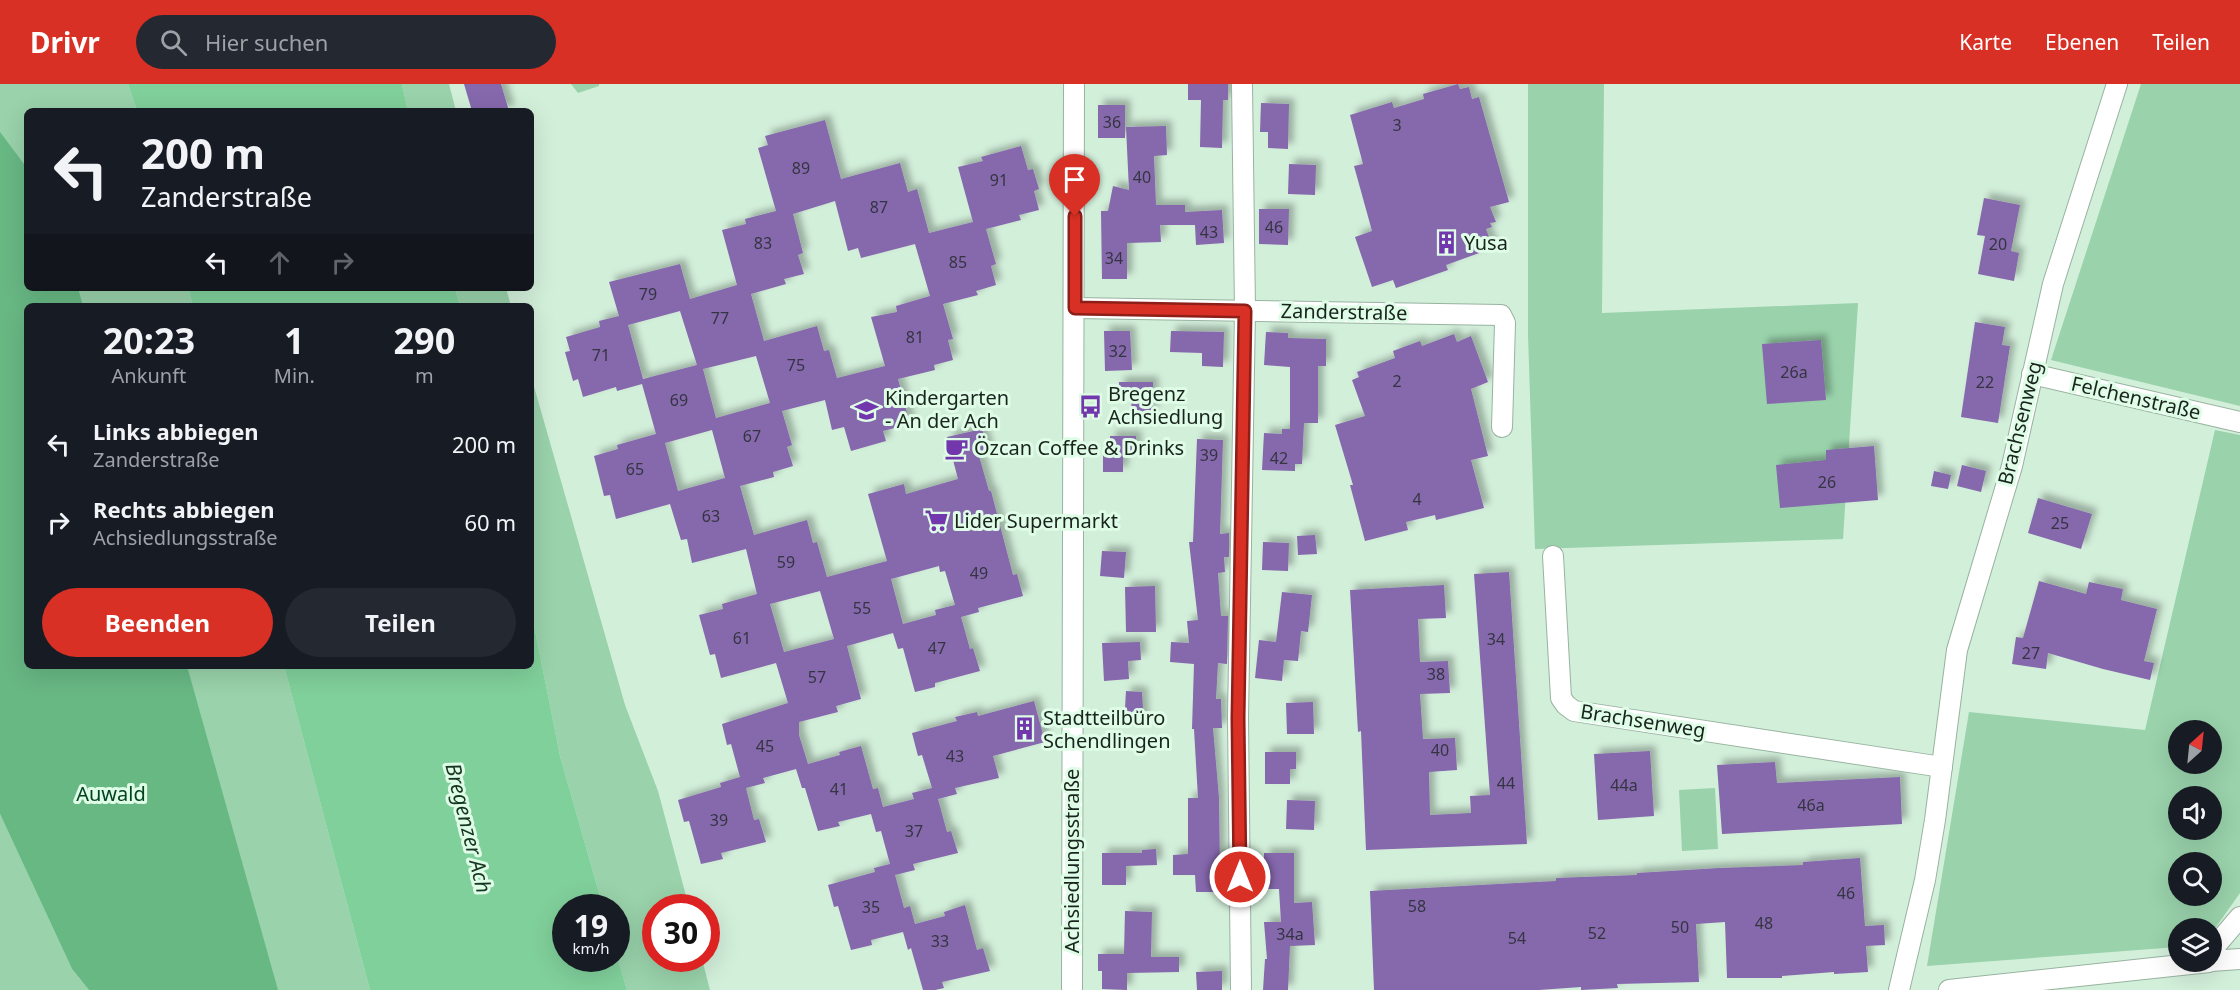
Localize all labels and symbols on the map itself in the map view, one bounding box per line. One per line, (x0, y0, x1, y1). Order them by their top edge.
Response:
house number: 36 (1103, 111, 1121, 133)
house number: 3 (1392, 114, 1402, 136)
pin (1049, 154, 1100, 216)
house number: 89 (792, 157, 810, 179)
house number: 40 (1133, 166, 1151, 188)
house number: 91 (990, 169, 1008, 191)
house number: 87 (870, 196, 888, 218)
house number: 46 (1265, 216, 1283, 238)
house number: 43 (1200, 221, 1218, 243)
place label: Yusa (1464, 229, 1508, 256)
building icon: Yusa (1433, 230, 1459, 256)
house number: 83 (754, 232, 772, 254)
house number: 20 (1989, 233, 2007, 255)
house number: 34 (1105, 247, 1123, 269)
house number: 85 (949, 251, 967, 273)
house number: 79 (639, 283, 657, 305)
street label: Zanderstraße (1280, 297, 1408, 326)
house number: 77 (711, 307, 729, 329)
house number: 81 (906, 326, 924, 348)
house number: 32 (1109, 340, 1127, 362)
house number: 71 (592, 344, 610, 366)
house number: 75 (787, 354, 805, 376)
street label: Brachsenweg (1991, 358, 2048, 488)
house number: 26a (1780, 361, 1808, 383)
street label: Felchenstraße (2069, 369, 2204, 426)
house number: 2 (1392, 370, 1402, 392)
house number: 22 (1976, 371, 1994, 393)
place label: Bregenz Achsiedlung (1108, 380, 1223, 430)
place label: Kindergarten - An der Ach (885, 384, 1009, 434)
house number: 69 (670, 389, 688, 411)
bus stop icon: Bregenz Achsiedlung (1077, 393, 1103, 419)
school or university icon: Kindergarten - An der Ach (854, 397, 880, 423)
house number: 67 (743, 425, 761, 447)
place label: Özcan Coffee & Drinks (974, 434, 1184, 461)
cafe icon: Özcan Coffee & Drinks (943, 435, 969, 461)
house number: 39 (1200, 444, 1218, 466)
house number: 42 (1270, 447, 1288, 469)
house number: 65 (626, 458, 644, 480)
house number: 26 (1818, 471, 1836, 493)
house number: 4 (1412, 488, 1422, 510)
house number: 63 (702, 505, 720, 527)
place label: Lider Supermarkt (954, 507, 1118, 534)
supermarket icon: Lider Supermarkt (923, 508, 949, 534)
house number: 25 (2051, 512, 2069, 534)
house number: 59 (777, 551, 795, 573)
house number: 49 (970, 562, 988, 584)
house number: 55 (853, 597, 871, 619)
house number: 61 (733, 627, 751, 649)
house number: 34 (1487, 628, 1505, 650)
house number: 47 (928, 637, 946, 659)
house number: 27 (2022, 642, 2040, 664)
house number: 38 (1427, 663, 1445, 685)
house number: 57 (808, 666, 826, 688)
street label: Brachsenweg (1578, 697, 1708, 744)
place label: Stadtteilbüro Schendlingen (1043, 704, 1171, 754)
building icon: Stadtteilbüro Schendlingen (1012, 716, 1038, 742)
north arrow (2168, 720, 2222, 774)
house number: 45 (756, 735, 774, 757)
house number: 40 (1431, 739, 1449, 761)
house number: 43 (946, 745, 964, 767)
water label: Bregenzer Ach (439, 760, 499, 896)
street label: Achsiedlungsstraße (1058, 769, 1085, 953)
house number: 44 (1497, 772, 1515, 794)
house number: 44a (1610, 774, 1638, 796)
house number: 41 (830, 778, 848, 800)
park label: Auwald (76, 780, 146, 807)
house number: 46a (1797, 794, 1825, 816)
house number: 39 (710, 809, 728, 831)
house number: 37 (905, 820, 923, 842)
position arrow (1208, 845, 1272, 909)
house number: 46 (1837, 882, 1855, 904)
speed limit sign: 30 (642, 894, 720, 972)
house number: 58 (1408, 895, 1426, 917)
house number: 35 (862, 896, 880, 918)
house number: 48 (1755, 912, 1773, 934)
house number: 50 (1671, 916, 1689, 938)
house number: 52 (1588, 922, 1606, 944)
house number: 34a (1276, 923, 1304, 945)
house number: 54 (1508, 927, 1526, 949)
house number: 33 (931, 930, 949, 952)

